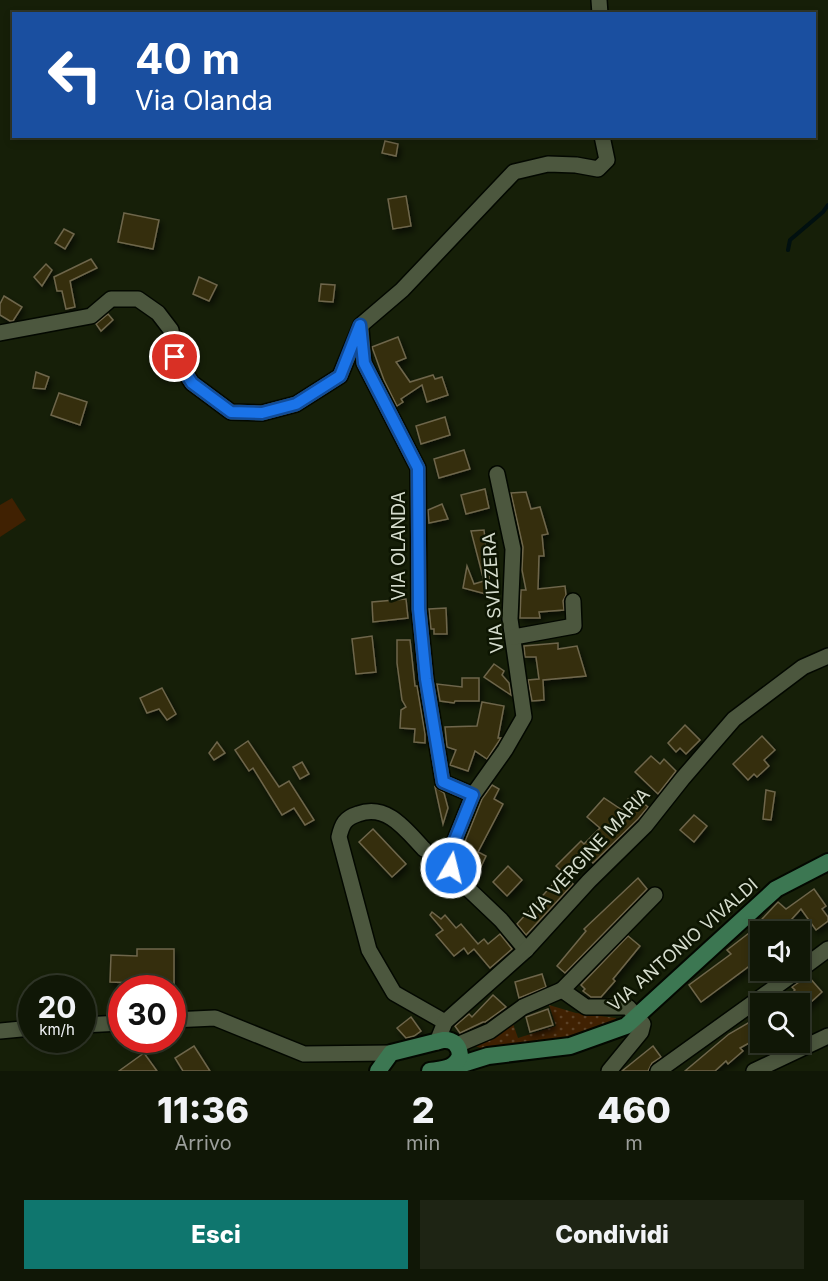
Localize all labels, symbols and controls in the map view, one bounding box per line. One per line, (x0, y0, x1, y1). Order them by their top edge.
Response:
text: 40 m (135, 33, 240, 84)
icon: left (36, 36, 114, 114)
text: Via Olanda (135, 84, 273, 117)
pin (149, 331, 200, 382)
icon: arrive (158, 340, 191, 373)
street label: VIA OLANDA (388, 491, 409, 601)
street label: VIA SVIZZERA (478, 532, 507, 654)
street label: VIA VERGINE MARIA (519, 784, 654, 926)
position arrow (419, 836, 483, 900)
street label: VIA ANTONIO VIVALDI (603, 874, 762, 1015)
map controls (750, 921, 810, 1053)
button: sound (750, 921, 810, 981)
speed limit sign: 30 (108, 975, 186, 1053)
text: 20 (37, 989, 77, 1025)
button: search (750, 993, 810, 1053)
text: km/h (39, 1020, 75, 1039)
text: 11:36 (157, 1088, 249, 1132)
text: 2 (412, 1088, 435, 1132)
text: 460 (597, 1088, 671, 1132)
text: Arrivo (174, 1131, 232, 1155)
text: min (406, 1131, 440, 1155)
text: m (625, 1131, 643, 1155)
button: Esci (24, 1200, 408, 1269)
button: Condividi (420, 1200, 804, 1269)

